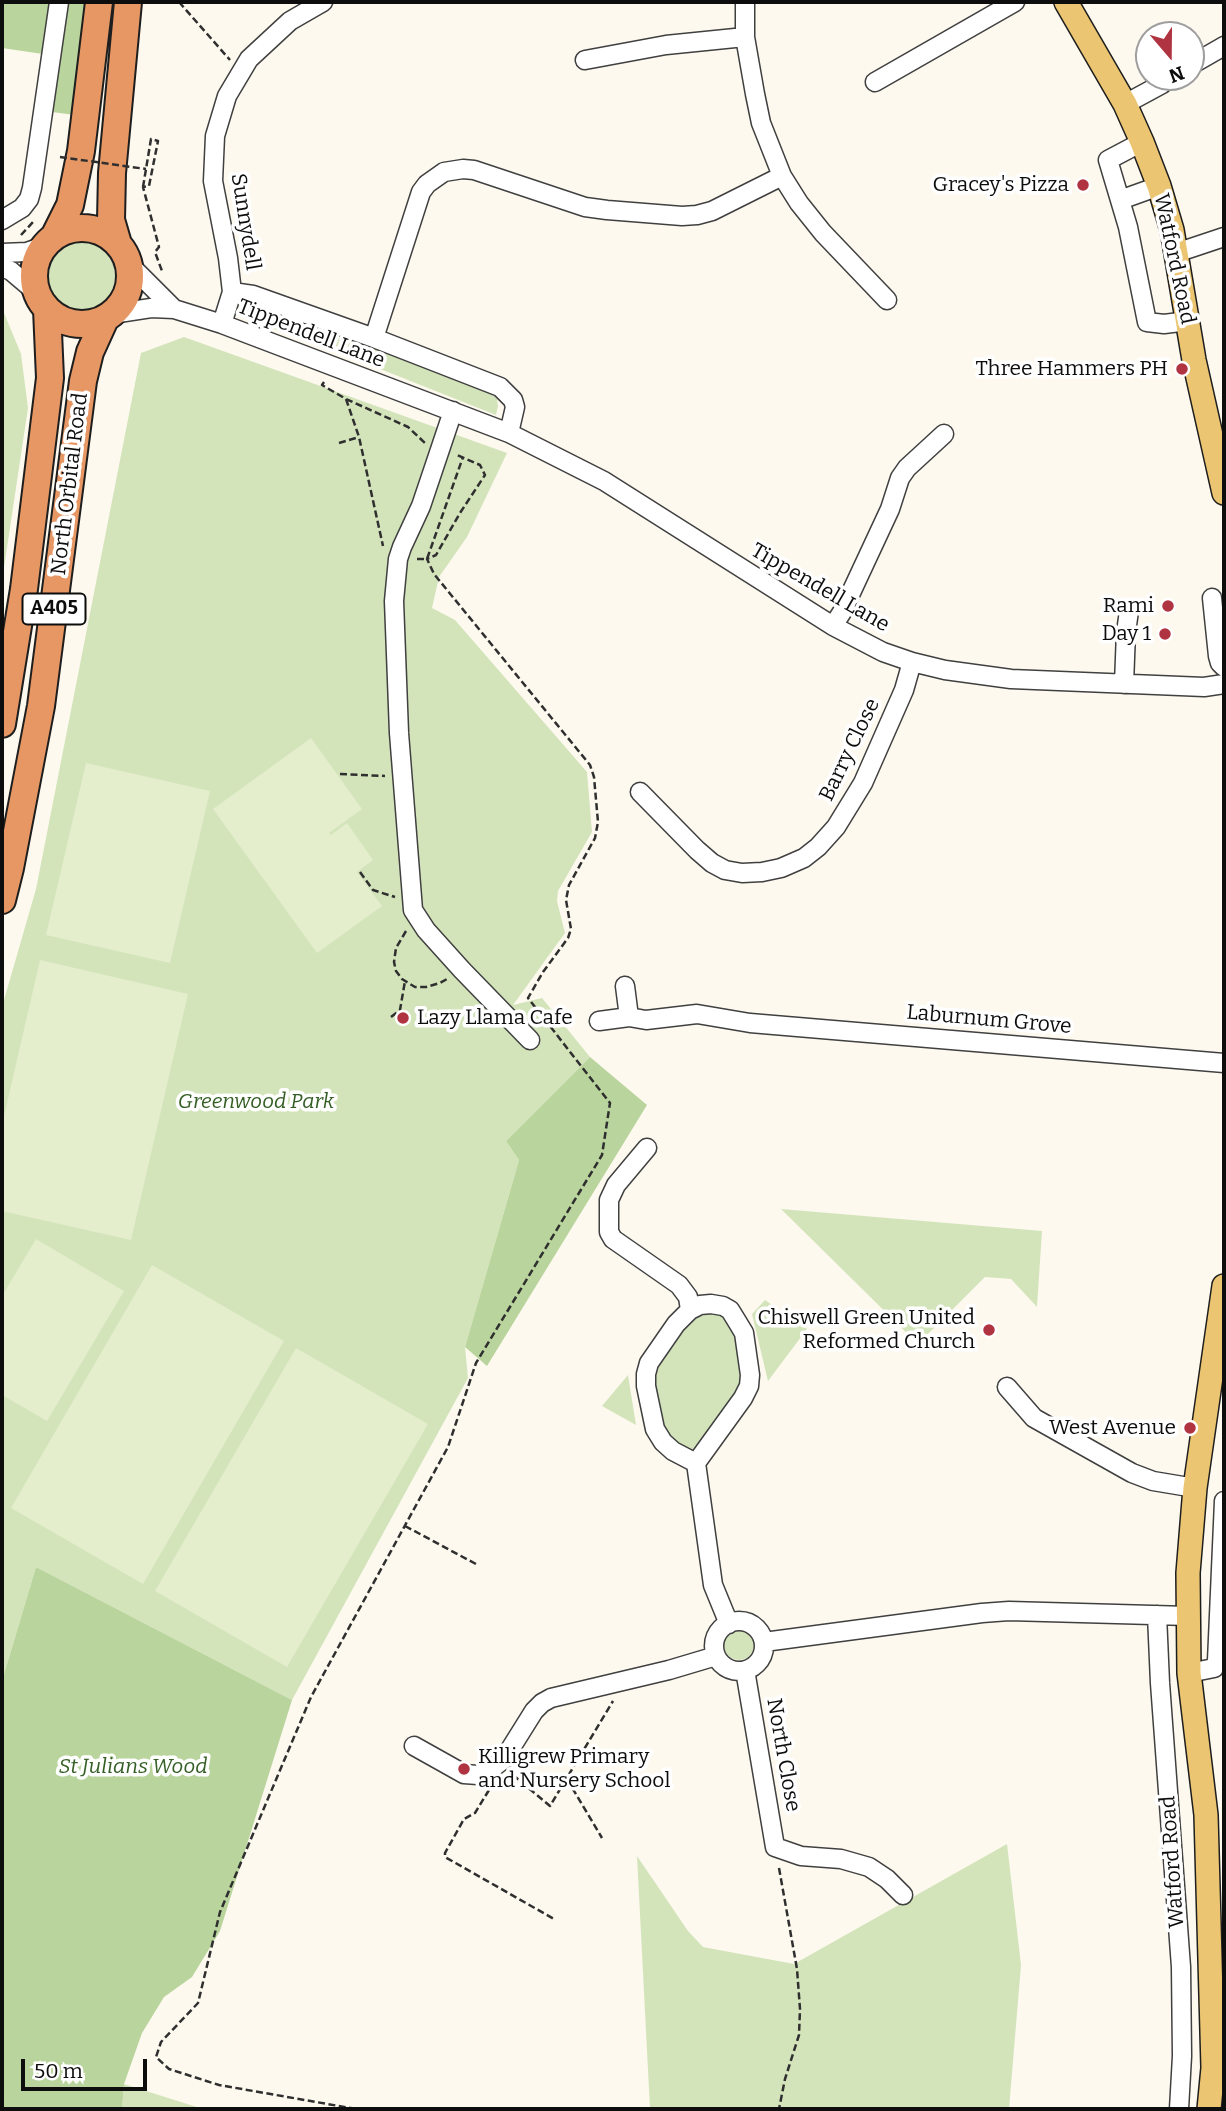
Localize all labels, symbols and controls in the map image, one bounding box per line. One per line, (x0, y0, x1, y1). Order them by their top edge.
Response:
north arrow (1135, 21, 1205, 91)
text: N (1166, 61, 1188, 88)
street label: Sunnydell (225, 172, 265, 272)
place label: Gracey's Pizza (933, 172, 1069, 198)
marker: Gracey's Pizza (1075, 177, 1091, 193)
street label: Watford Road (1148, 191, 1200, 327)
street label: Tippendell Lane (234, 294, 388, 374)
place label: Three Hammers PH (976, 356, 1168, 382)
marker: Three Hammers PH (1174, 361, 1190, 377)
street label: North Orbital Road (46, 391, 94, 577)
street label: Tippendell Lane (746, 538, 894, 638)
place label: Rami (1103, 593, 1154, 619)
road number: A405 (22, 594, 86, 624)
marker: Rami (1160, 598, 1176, 614)
place label: Day 1 (1102, 621, 1151, 647)
marker: Day 1 (1157, 626, 1173, 642)
street label: Barry Close (814, 695, 886, 805)
street label: Laburnum Grove (905, 1000, 1073, 1040)
place label: Lazy Llama Cafe (417, 1005, 573, 1031)
marker: Lazy Llama Cafe (395, 1010, 411, 1026)
park label: Greenwood Park (178, 1089, 334, 1115)
place label: Chiswell Green United Reformed Church (758, 1305, 975, 1355)
marker: Chiswell Green United Reformed Church (981, 1322, 997, 1338)
place label: West Avenue (1049, 1415, 1176, 1441)
marker: West Avenue (1182, 1420, 1198, 1436)
street label: North Close (761, 1696, 805, 1814)
place label: Killigrew Primary and Nursery School (478, 1744, 670, 1794)
park label: St Julians Wood (58, 1754, 208, 1780)
marker: Killigrew Primary and Nursery School (456, 1761, 472, 1777)
street label: Watford Road (1156, 1795, 1190, 1929)
scale bar (24, 2044, 150, 2088)
text: 50 m (34, 2058, 83, 2084)

